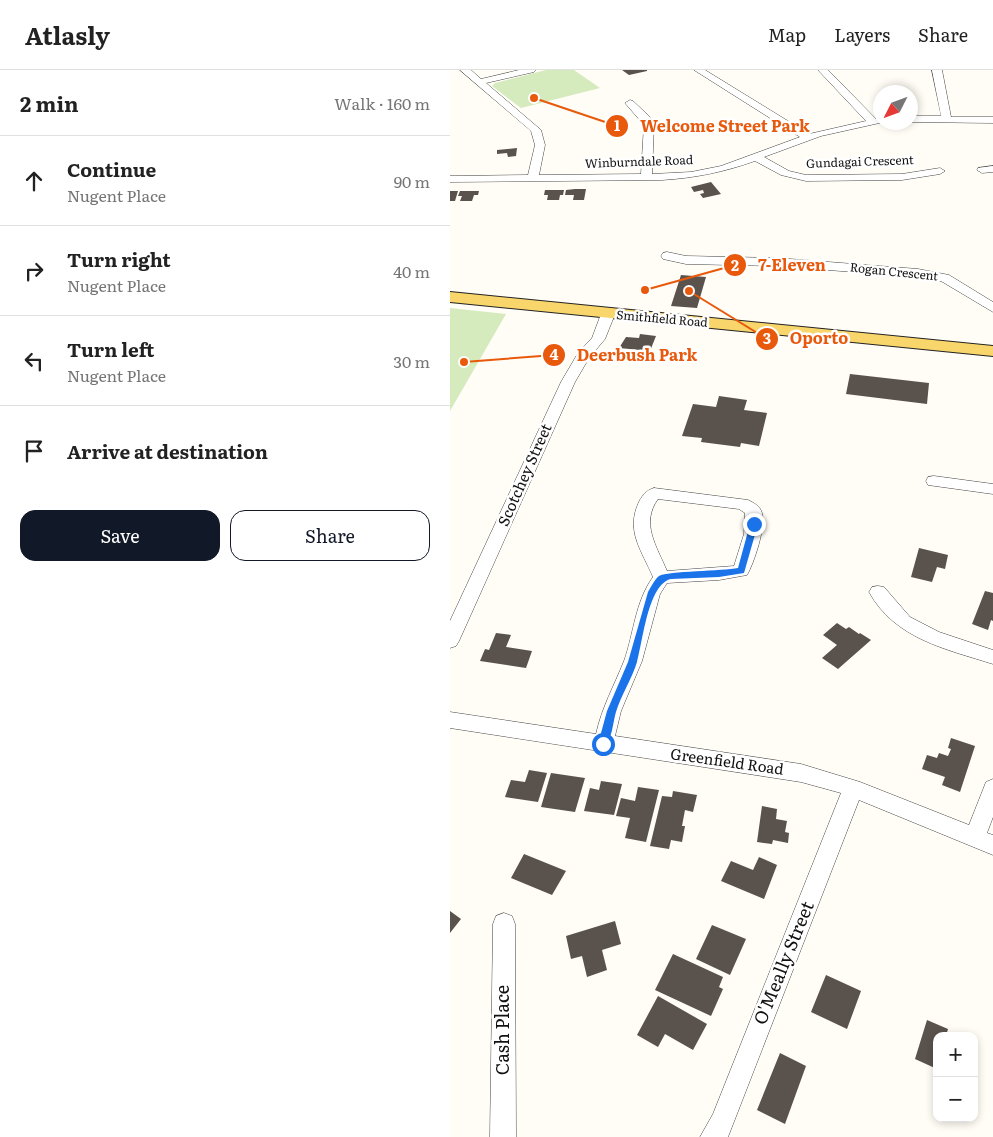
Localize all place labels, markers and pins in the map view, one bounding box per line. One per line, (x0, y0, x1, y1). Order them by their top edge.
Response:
callout: Welcome Street Park (605, 110, 819, 141)
callout: 7-Eleven (723, 250, 836, 281)
callout: Oporto (754, 323, 858, 354)
callout: Deerbush Park (541, 340, 707, 371)

